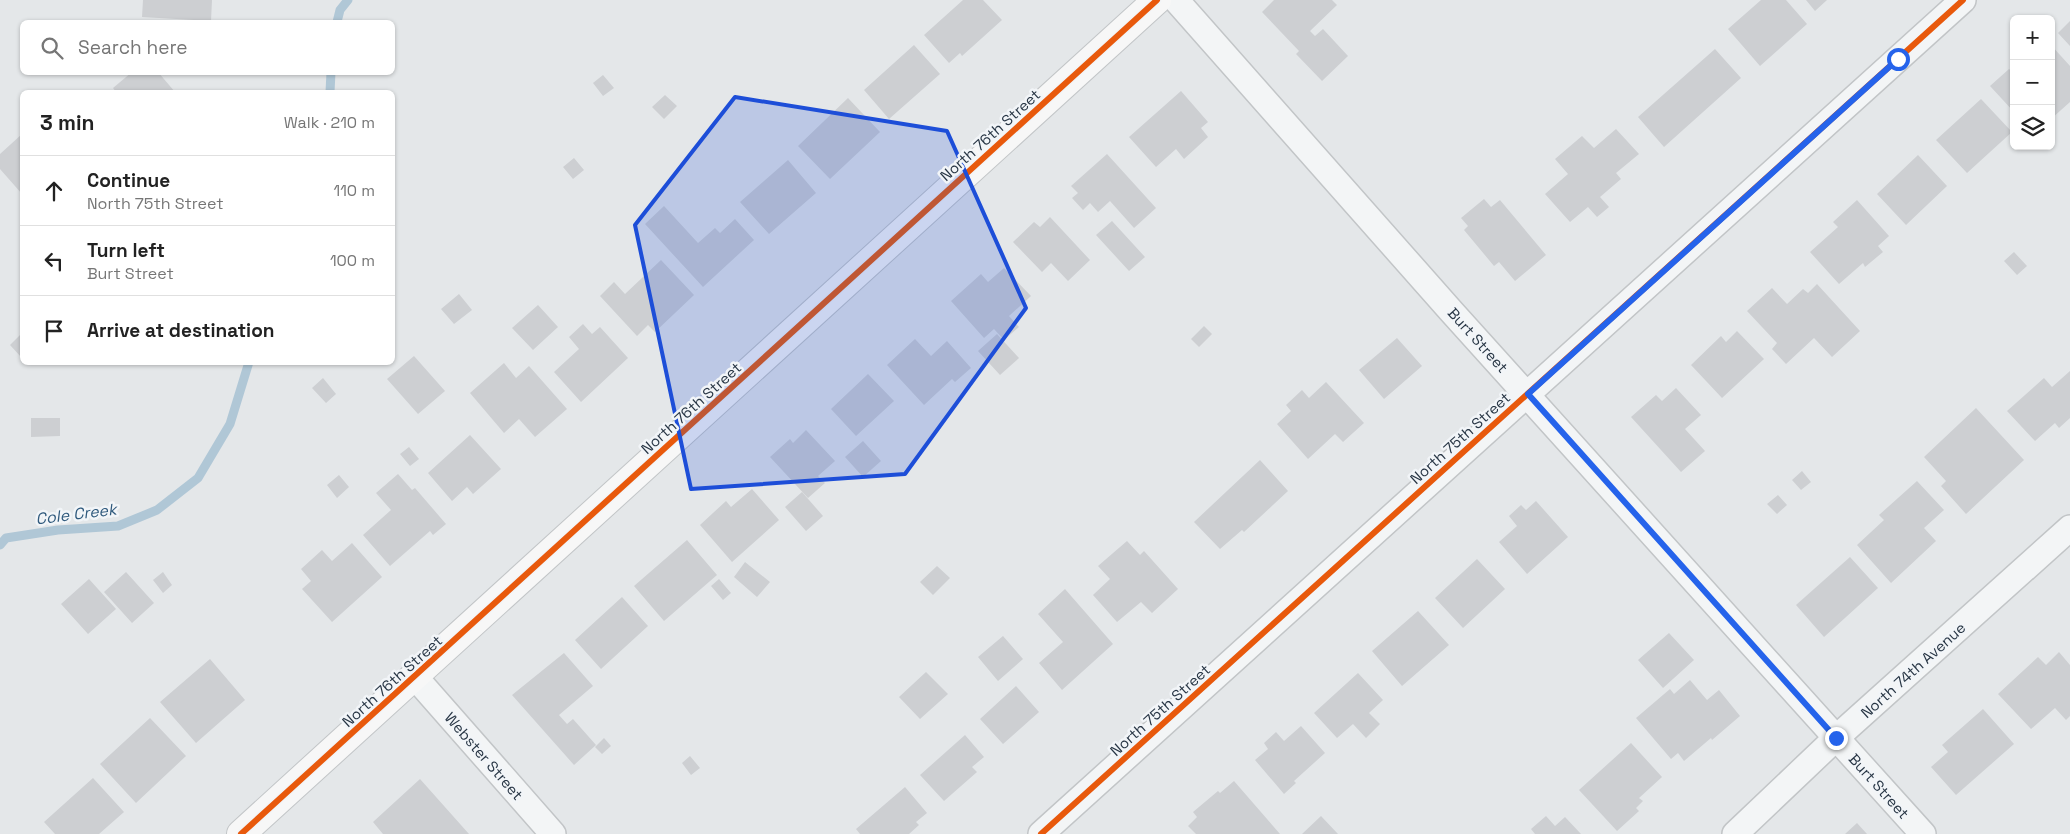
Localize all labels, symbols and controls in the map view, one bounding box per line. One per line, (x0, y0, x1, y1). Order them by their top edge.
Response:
map controls (2010, 15, 2055, 150)
button: + (2010, 15, 2055, 60)
search box (20, 20, 395, 75)
icon: search (38, 34, 66, 62)
text: Search here (78, 35, 188, 60)
route start (1887, 48, 1910, 71)
button: − (2010, 60, 2055, 105)
street label: North 76th Street (936, 85, 1044, 185)
button: layers (2010, 105, 2055, 150)
text: 3 min (40, 109, 95, 136)
text: Walk · 210 m (284, 112, 375, 133)
text: Continue (87, 168, 170, 193)
icon: ahead (40, 177, 68, 205)
text: 110 m (333, 180, 375, 201)
text: North 75th Street (87, 193, 224, 214)
text: Turn left (87, 238, 165, 263)
icon: left (40, 247, 68, 275)
text: 100 m (330, 250, 375, 271)
text: Burt Street (87, 263, 174, 284)
street label: Burt Street (1444, 303, 1512, 377)
icon: arrive (40, 317, 68, 345)
text: Arrive at destination (87, 318, 275, 343)
street label: North 76th Street (637, 358, 745, 458)
street label: North 75th Street (1406, 388, 1514, 488)
water label: Cole Creek (34, 498, 120, 529)
street label: North 74th Avenue (1857, 618, 1969, 722)
street label: North 76th Street (338, 631, 446, 731)
street label: North 75th Street (1106, 660, 1214, 760)
street label: Webster Street (441, 708, 527, 804)
route end (1825, 727, 1848, 750)
street label: Burt Street (1845, 749, 1913, 823)

